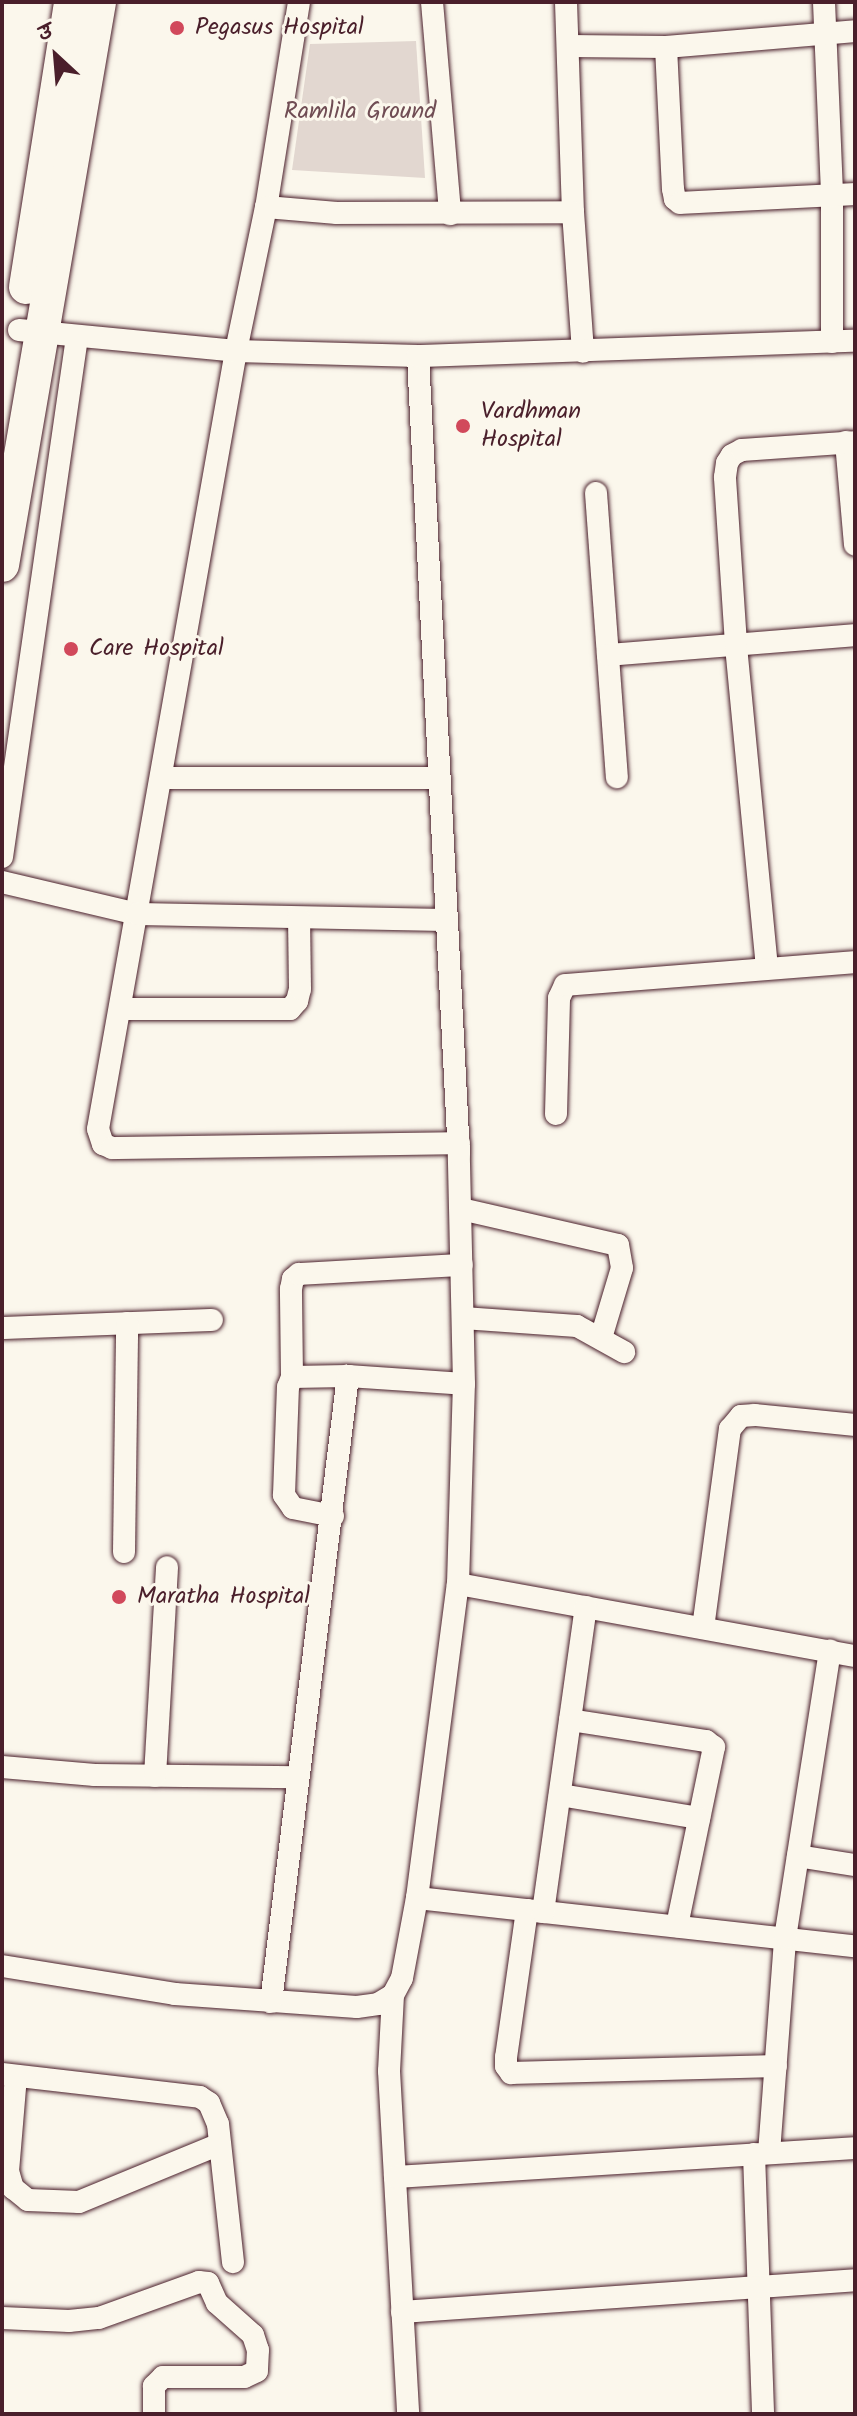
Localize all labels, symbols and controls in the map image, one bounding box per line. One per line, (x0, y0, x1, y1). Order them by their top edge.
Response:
place label: Pegasus Hospital (195, 14, 364, 42)
text: उ (31, 15, 59, 53)
north arrow (16, 16, 96, 96)
marker: Pegasus Hospital (166, 17, 188, 39)
park label: Ramlila Ground (284, 98, 436, 126)
place label: Vardhman Hospital (481, 398, 581, 454)
marker: Vardhman Hospital (452, 415, 474, 437)
place label: Care Hospital (89, 635, 224, 663)
marker: Care Hospital (60, 638, 82, 660)
place label: Maratha Hospital (137, 1583, 310, 1611)
marker: Maratha Hospital (108, 1586, 130, 1608)

